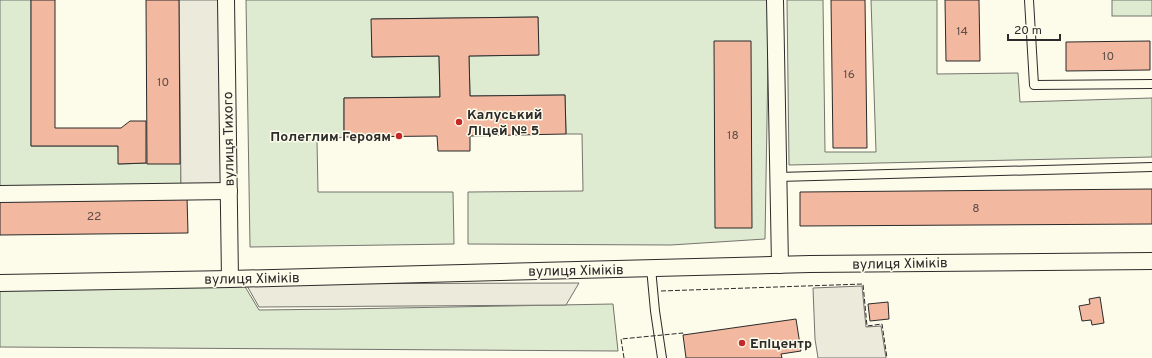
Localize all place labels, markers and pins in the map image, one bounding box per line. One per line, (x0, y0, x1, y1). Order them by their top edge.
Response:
place label: Калуський Ліцей № 5 (467, 107, 542, 140)
marker: Калуський Ліцей № 5 (454, 117, 464, 127)
place label: Полеглим Героям (270, 129, 391, 146)
marker: Полеглим Героям (394, 131, 404, 141)
place label: Епіцентр (750, 336, 812, 353)
marker: Епіцентр (737, 338, 747, 348)

